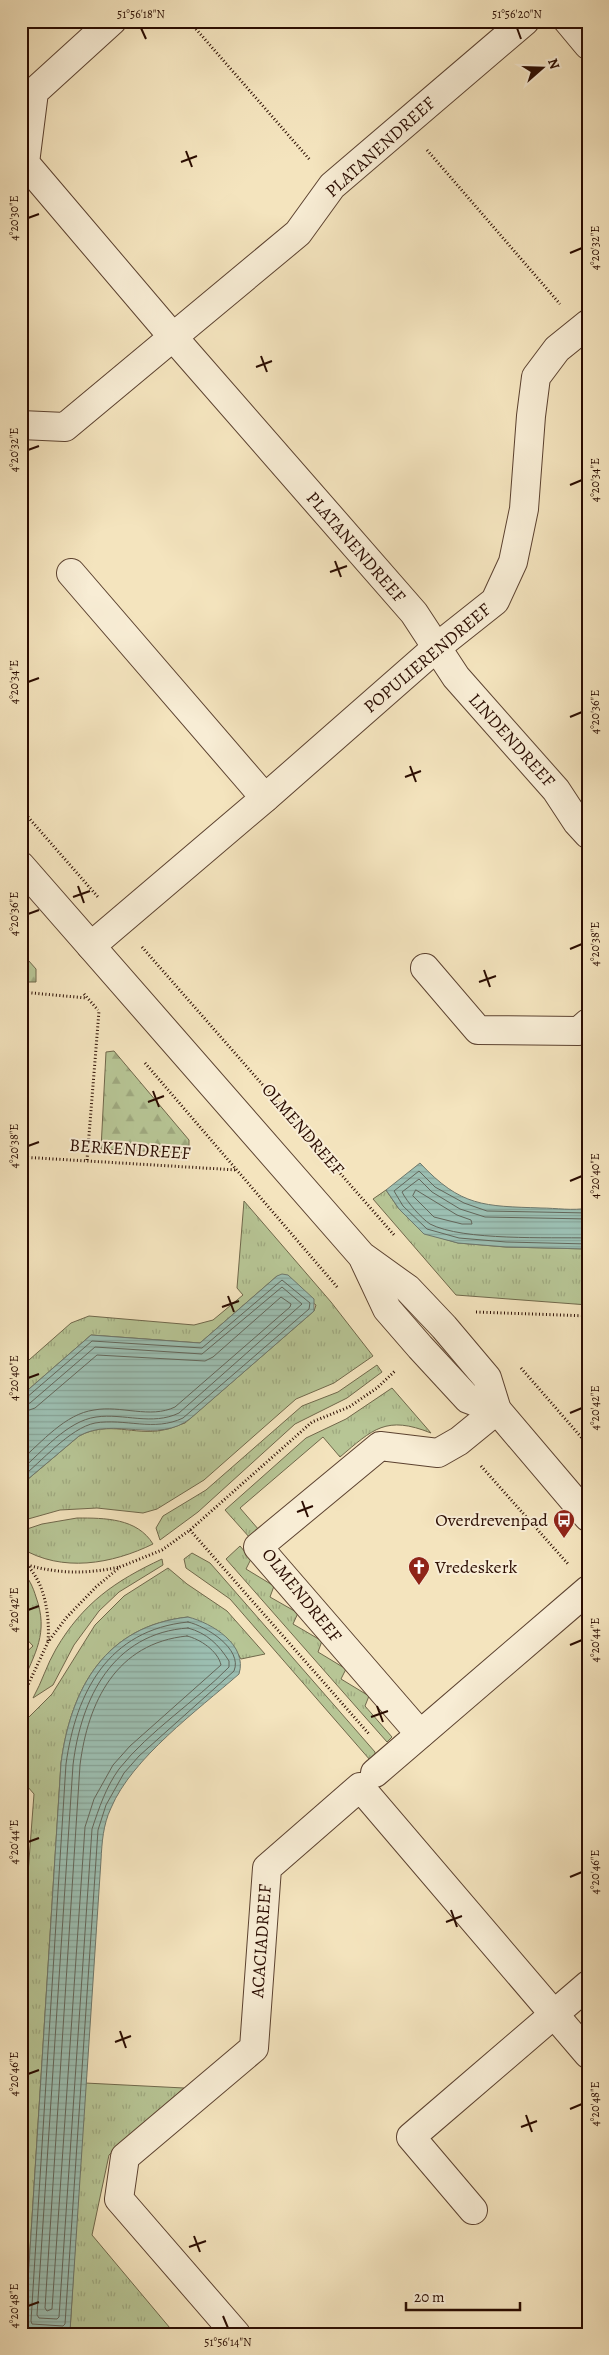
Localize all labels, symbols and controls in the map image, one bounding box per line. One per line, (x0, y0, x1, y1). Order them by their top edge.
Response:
text: 51°56'18"N (117, 6, 165, 22)
text: 51°56'20"N (492, 6, 542, 22)
north arrow (516, 42, 566, 92)
text: N (543, 56, 564, 72)
street label: PLATANENDREEF (320, 91, 440, 203)
text: 4°20'30"E (6, 195, 22, 241)
text: 4°20'32"E (587, 226, 603, 270)
text: 4°20'32"E (6, 428, 22, 472)
text: 4°20'34"E (587, 458, 603, 502)
street label: PLATANENDREEF (301, 486, 411, 608)
street label: POPULIERENDREEF (358, 598, 496, 718)
text: 4°20'34"E (6, 660, 22, 704)
street label: LINDENDREEF (463, 688, 561, 792)
text: 4°20'36"E (587, 690, 603, 734)
text: 4°20'36"E (6, 892, 22, 936)
text: 4°20'38"E (587, 922, 603, 966)
street label: OLMENDREEF (256, 1078, 350, 1180)
text: 4°20'38"E (6, 1124, 22, 1168)
street label: BERKENDREEF (69, 1133, 191, 1165)
text: 4°20'40"E (587, 1153, 603, 1199)
text: 4°20'40"E (6, 1355, 22, 1401)
text: 4°20'42"E (587, 1385, 603, 1431)
place label: Overdrevenpad (435, 1508, 548, 1532)
bus stop icon: Overdrevenpad (552, 1508, 576, 1539)
street label: OLMENDREEF (257, 1543, 347, 1647)
church icon: Vredeskerk (407, 1555, 431, 1586)
place label: Vredeskerk (434, 1555, 518, 1579)
text: 4°20'42"E (6, 1587, 22, 1633)
text: 4°20'44"E (587, 1618, 603, 1662)
text: 4°20'44"E (6, 1820, 22, 1864)
text: 4°20'46"E (587, 1850, 603, 1894)
street label: ACACIADREEF (245, 1883, 277, 2000)
text: 4°20'46"E (6, 2052, 22, 2096)
text: 4°20'48"E (587, 2081, 603, 2127)
scale bar (406, 2280, 520, 2312)
text: 4°20'48"E (6, 2283, 22, 2329)
text: 20 m (414, 2287, 445, 2307)
text: 51°56'14"N (204, 2334, 252, 2350)

